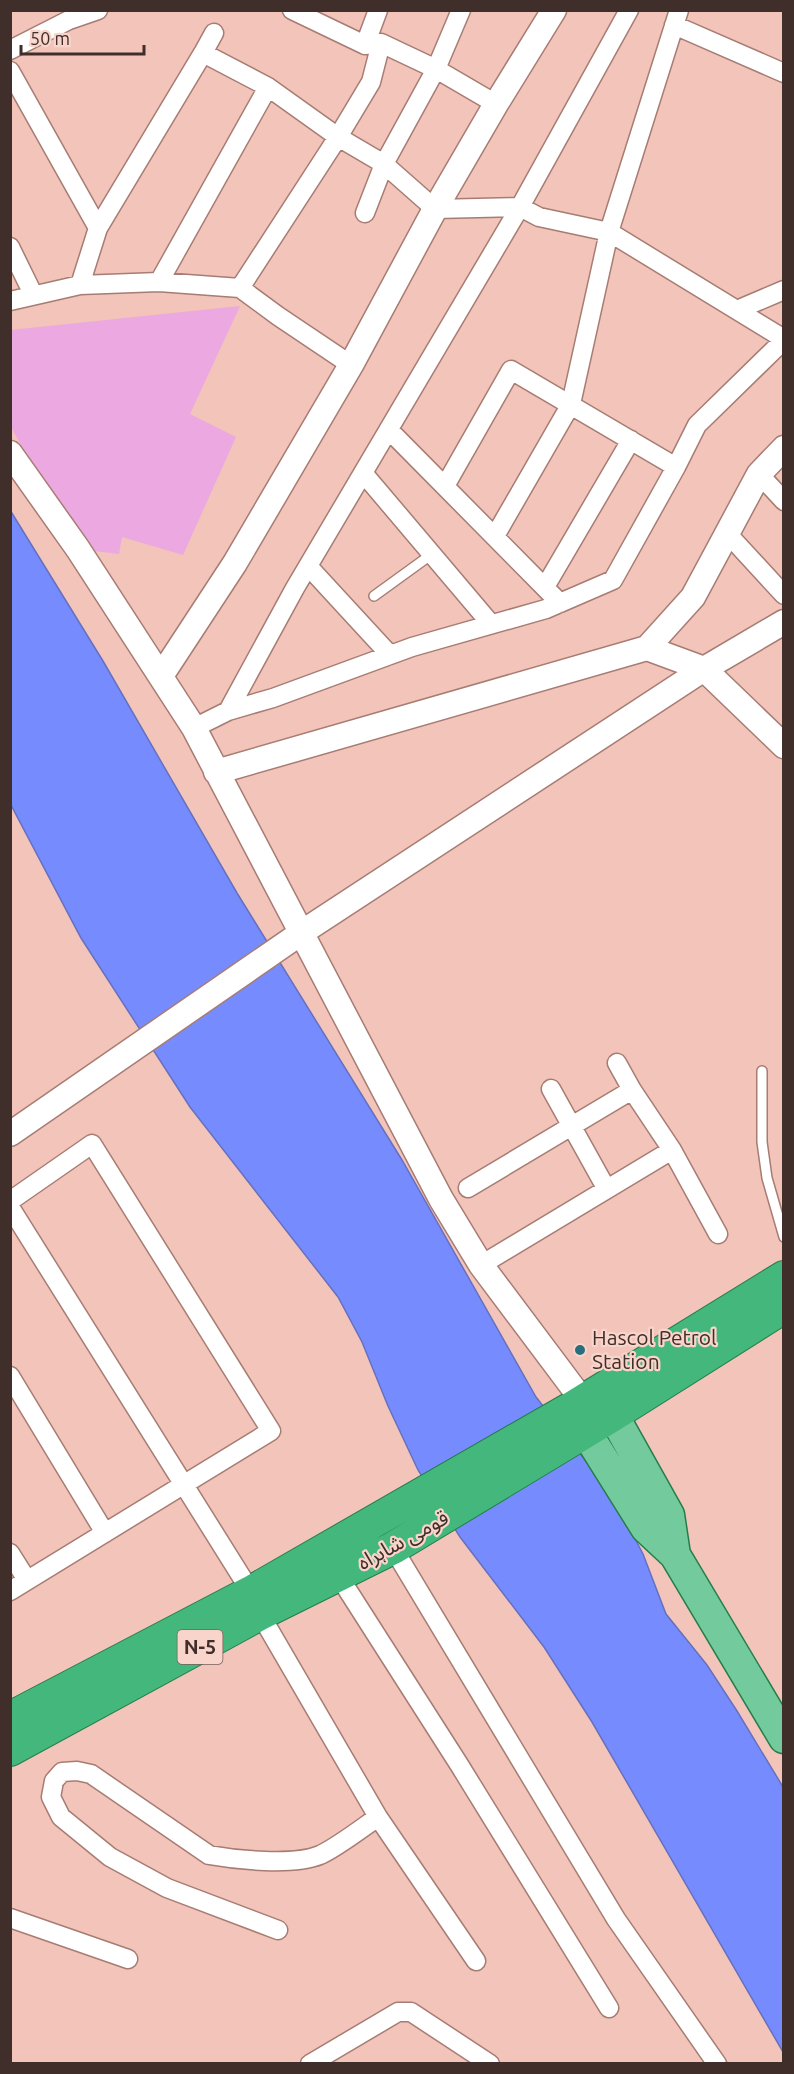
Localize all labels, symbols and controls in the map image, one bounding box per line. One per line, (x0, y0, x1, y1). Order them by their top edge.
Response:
scale bar (21, 18, 144, 56)
text: 50 m (30, 28, 70, 48)
place label: Hascol Petrol Station (592, 1325, 717, 1373)
marker: Hascol Petrol Station (573, 1343, 587, 1357)
street label: قومی شاہراہ (353, 1504, 453, 1575)
road number: N-5 (178, 1630, 222, 1664)

